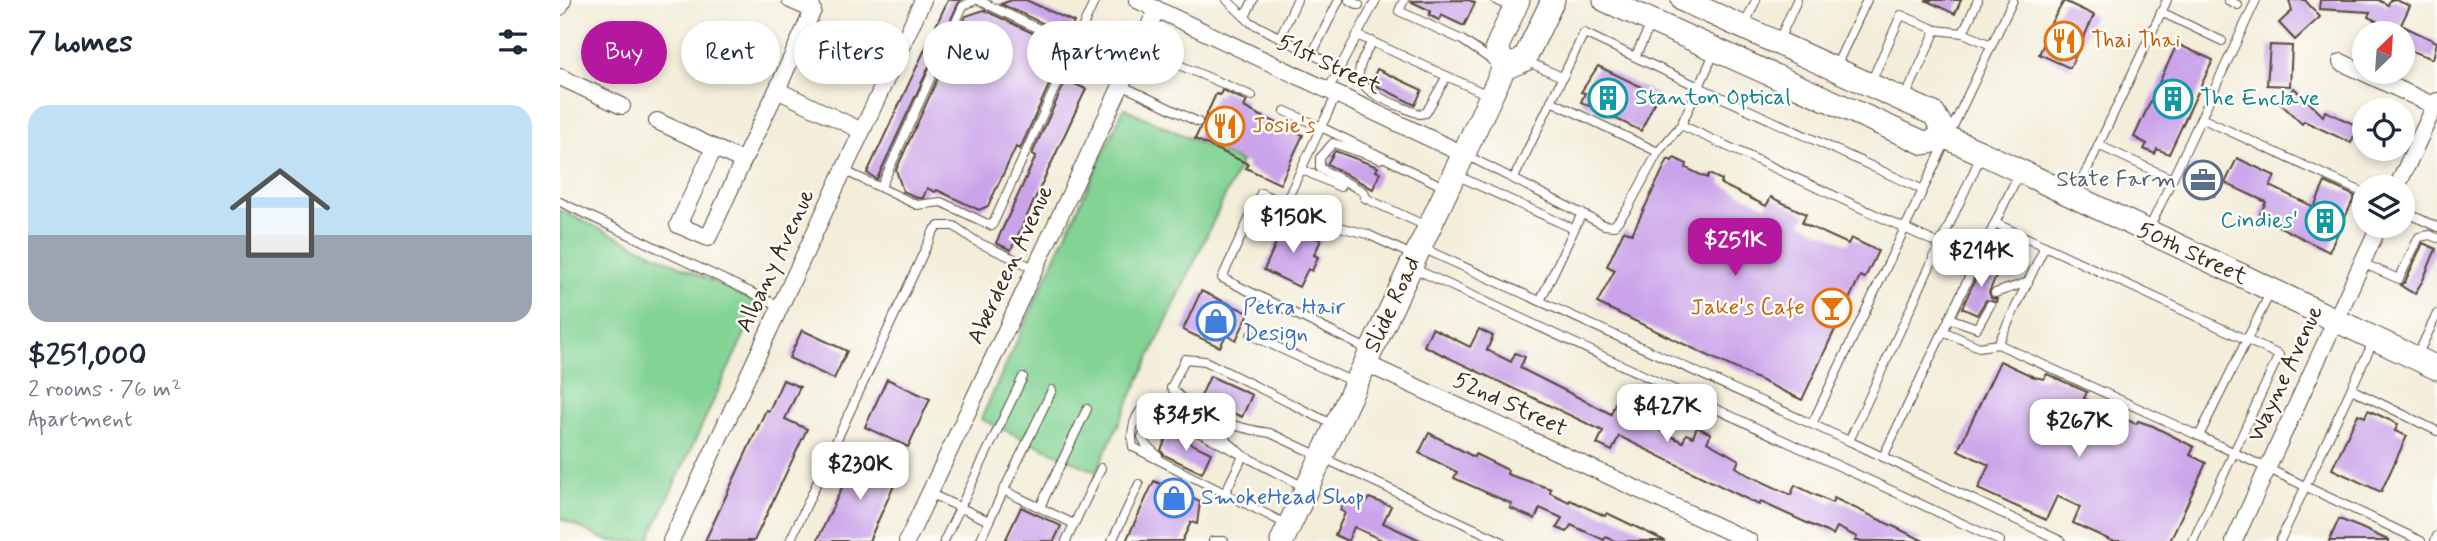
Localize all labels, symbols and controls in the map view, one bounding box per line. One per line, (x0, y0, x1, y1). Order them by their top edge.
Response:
restaurant icon: Thai Thai (2043, 20, 2085, 62)
chip: Buy (581, 21, 667, 84)
chip: Rent (681, 21, 780, 84)
chip: Filters (794, 21, 909, 84)
chip: New (923, 21, 1013, 84)
chip: Apartment (1027, 21, 1184, 84)
north arrow (2352, 21, 2415, 84)
map controls (2352, 21, 2415, 238)
text: 7 homes (28, 23, 133, 62)
icon: filters (494, 23, 532, 61)
place label: Thai Thai (2091, 26, 2180, 56)
street label: 51st Street (1272, 28, 1386, 102)
building icon: Stanton Optical (1587, 77, 1629, 119)
building icon: The Enclave (2152, 78, 2194, 120)
place label: Stanton Optical (1635, 83, 1791, 113)
place label: The Enclave (2200, 84, 2320, 114)
button: locate (2352, 98, 2415, 161)
restaurant icon: Josie's (1204, 105, 1246, 147)
place label: Josie's (1252, 111, 1316, 141)
icon: home (217, 150, 343, 276)
office icon: State Farm (2182, 159, 2224, 201)
place label: State Farm (2056, 165, 2176, 195)
button: layers (2352, 175, 2415, 238)
street label: Aberdeen Avenue (961, 180, 1061, 349)
street label: Albany Avenue (730, 184, 822, 338)
pin: $150K (1244, 196, 1342, 255)
building icon: Cindies' (2304, 200, 2346, 242)
text: $150K (1260, 203, 1326, 233)
place label: Cindies' (2220, 206, 2298, 236)
street label: 50th Street (2132, 215, 2252, 293)
pin: $251K (1686, 218, 1784, 278)
text: $251K (1704, 226, 1766, 256)
pin: $214K (1932, 230, 2030, 289)
text: $214K (1949, 237, 2013, 267)
street label: Slide Road (1358, 252, 1428, 358)
bar icon: Jake's Cafe (1811, 287, 1853, 329)
place label: Petra Hair Design (1243, 293, 1345, 351)
place label: Jake's Cafe (1691, 293, 1805, 323)
shop icon: Petra Hair Design (1195, 300, 1237, 342)
street label: Wayne Avenue (2241, 301, 2331, 447)
text: $251,000 (28, 336, 146, 375)
street label: 52nd Street (1448, 366, 1572, 445)
text: 2 rooms · 76 m² (28, 375, 181, 405)
pin: $427K (1618, 384, 1716, 444)
text: $427K (1633, 392, 1701, 422)
pin: $345K (1137, 393, 1235, 453)
pin: $267K (2030, 400, 2128, 459)
text: $345K (1153, 401, 1219, 431)
text: Apartment (28, 405, 133, 435)
text: $267K (2046, 407, 2112, 437)
pin: $230K (811, 442, 909, 502)
text: $230K (828, 450, 892, 480)
shop icon: SmokeHead Shop (1153, 477, 1195, 519)
place label: SmokeHead Shop (1201, 483, 1365, 513)

